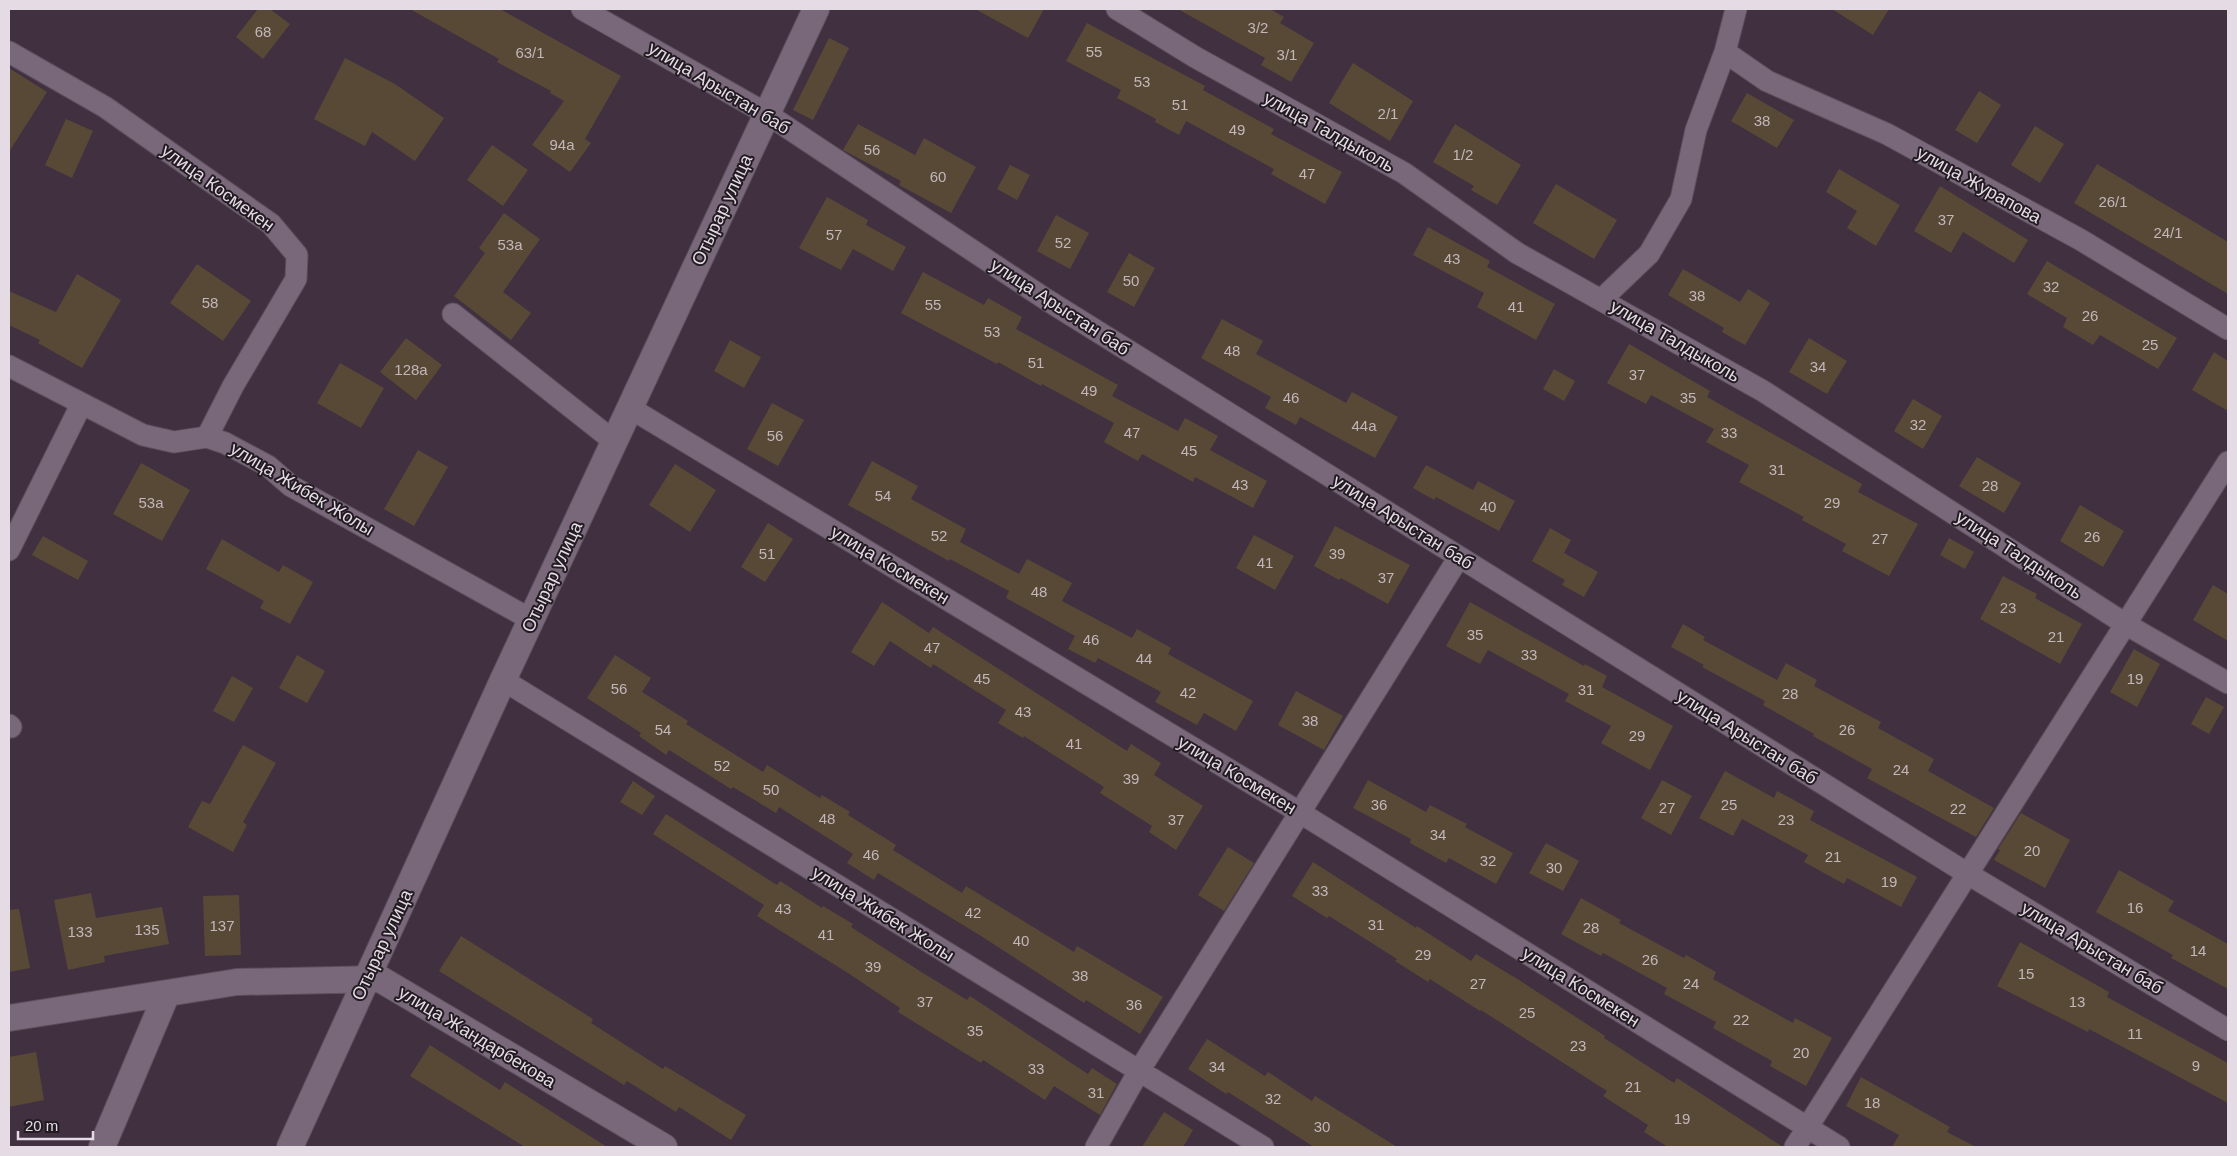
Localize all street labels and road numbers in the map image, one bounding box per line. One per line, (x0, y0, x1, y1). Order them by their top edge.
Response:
street label: улица Арыстан баб (645, 38, 793, 138)
street label: улица Талдыколь (1260, 88, 1398, 176)
street label: улица Космекен (158, 140, 278, 236)
street label: улица Журапова (1913, 143, 2045, 228)
street label: Отырар улица (688, 151, 757, 268)
street label: улица Арыстан баб (987, 255, 1133, 359)
street label: улица Талдыколь (1607, 296, 1743, 386)
street label: улица Жибек Жолы (227, 438, 377, 540)
street label: улица Арыстан баб (1329, 471, 1477, 573)
street label: улица Талдыколь (1952, 507, 2086, 603)
street label: Отырар улица (518, 518, 587, 635)
street label: улица Космекен (827, 522, 953, 608)
street label: улица Арыстан баб (1673, 686, 1821, 788)
street label: улица Космекен (1174, 732, 1300, 818)
street label: улица Жибек Жолы (808, 862, 958, 966)
street label: Отырар улица (348, 886, 417, 1003)
street label: улица Арыстан баб (2018, 898, 2166, 998)
street label: улица Космекен (1519, 943, 1643, 1031)
street label: улица Жандарбекова (395, 982, 560, 1092)

